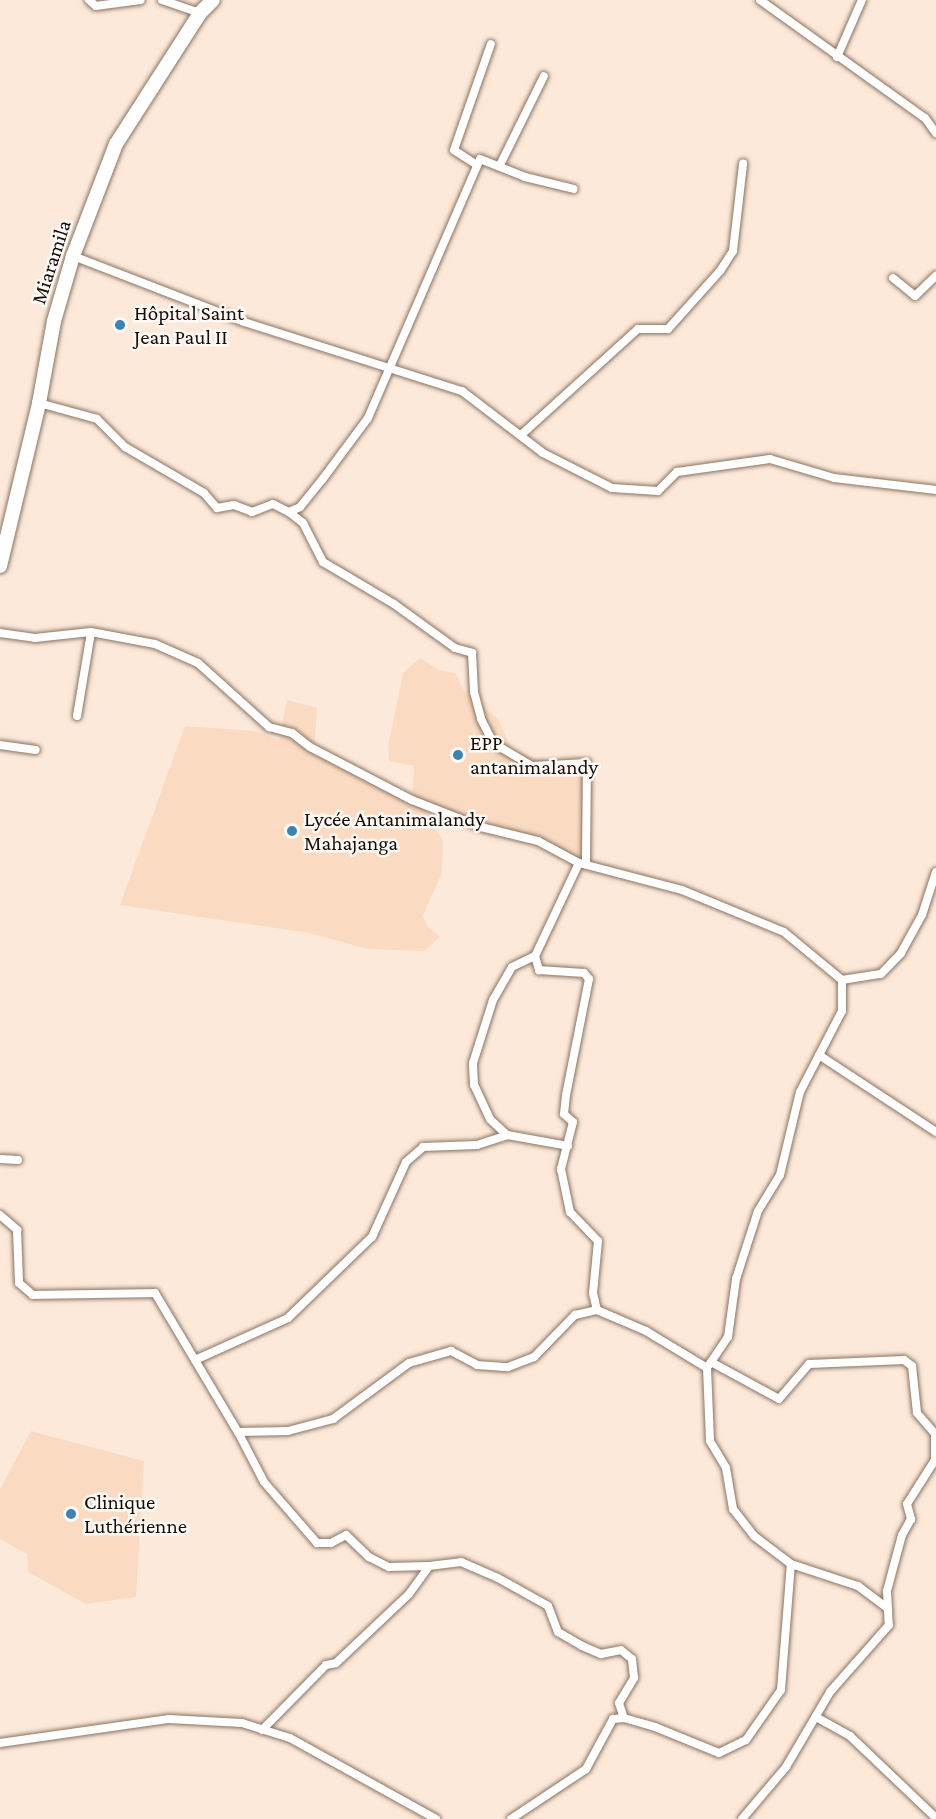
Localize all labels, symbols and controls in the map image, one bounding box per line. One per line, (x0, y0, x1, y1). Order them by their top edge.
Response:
street label: Miaramila (26, 217, 76, 307)
place label: Hôpital Saint Jean Paul II (134, 300, 244, 350)
marker: Hôpital Saint Jean Paul II (111, 316, 129, 334)
place label: EPP antanimalandy (470, 730, 598, 780)
marker: EPP antanimalandy (451, 748, 465, 762)
place label: Lycée Antanimalandy Mahajanga (304, 806, 485, 856)
marker: Lycée Antanimalandy Mahajanga (285, 824, 299, 838)
place label: Clinique Luthérienne (84, 1489, 187, 1539)
marker: Clinique Luthérienne (62, 1505, 80, 1523)

